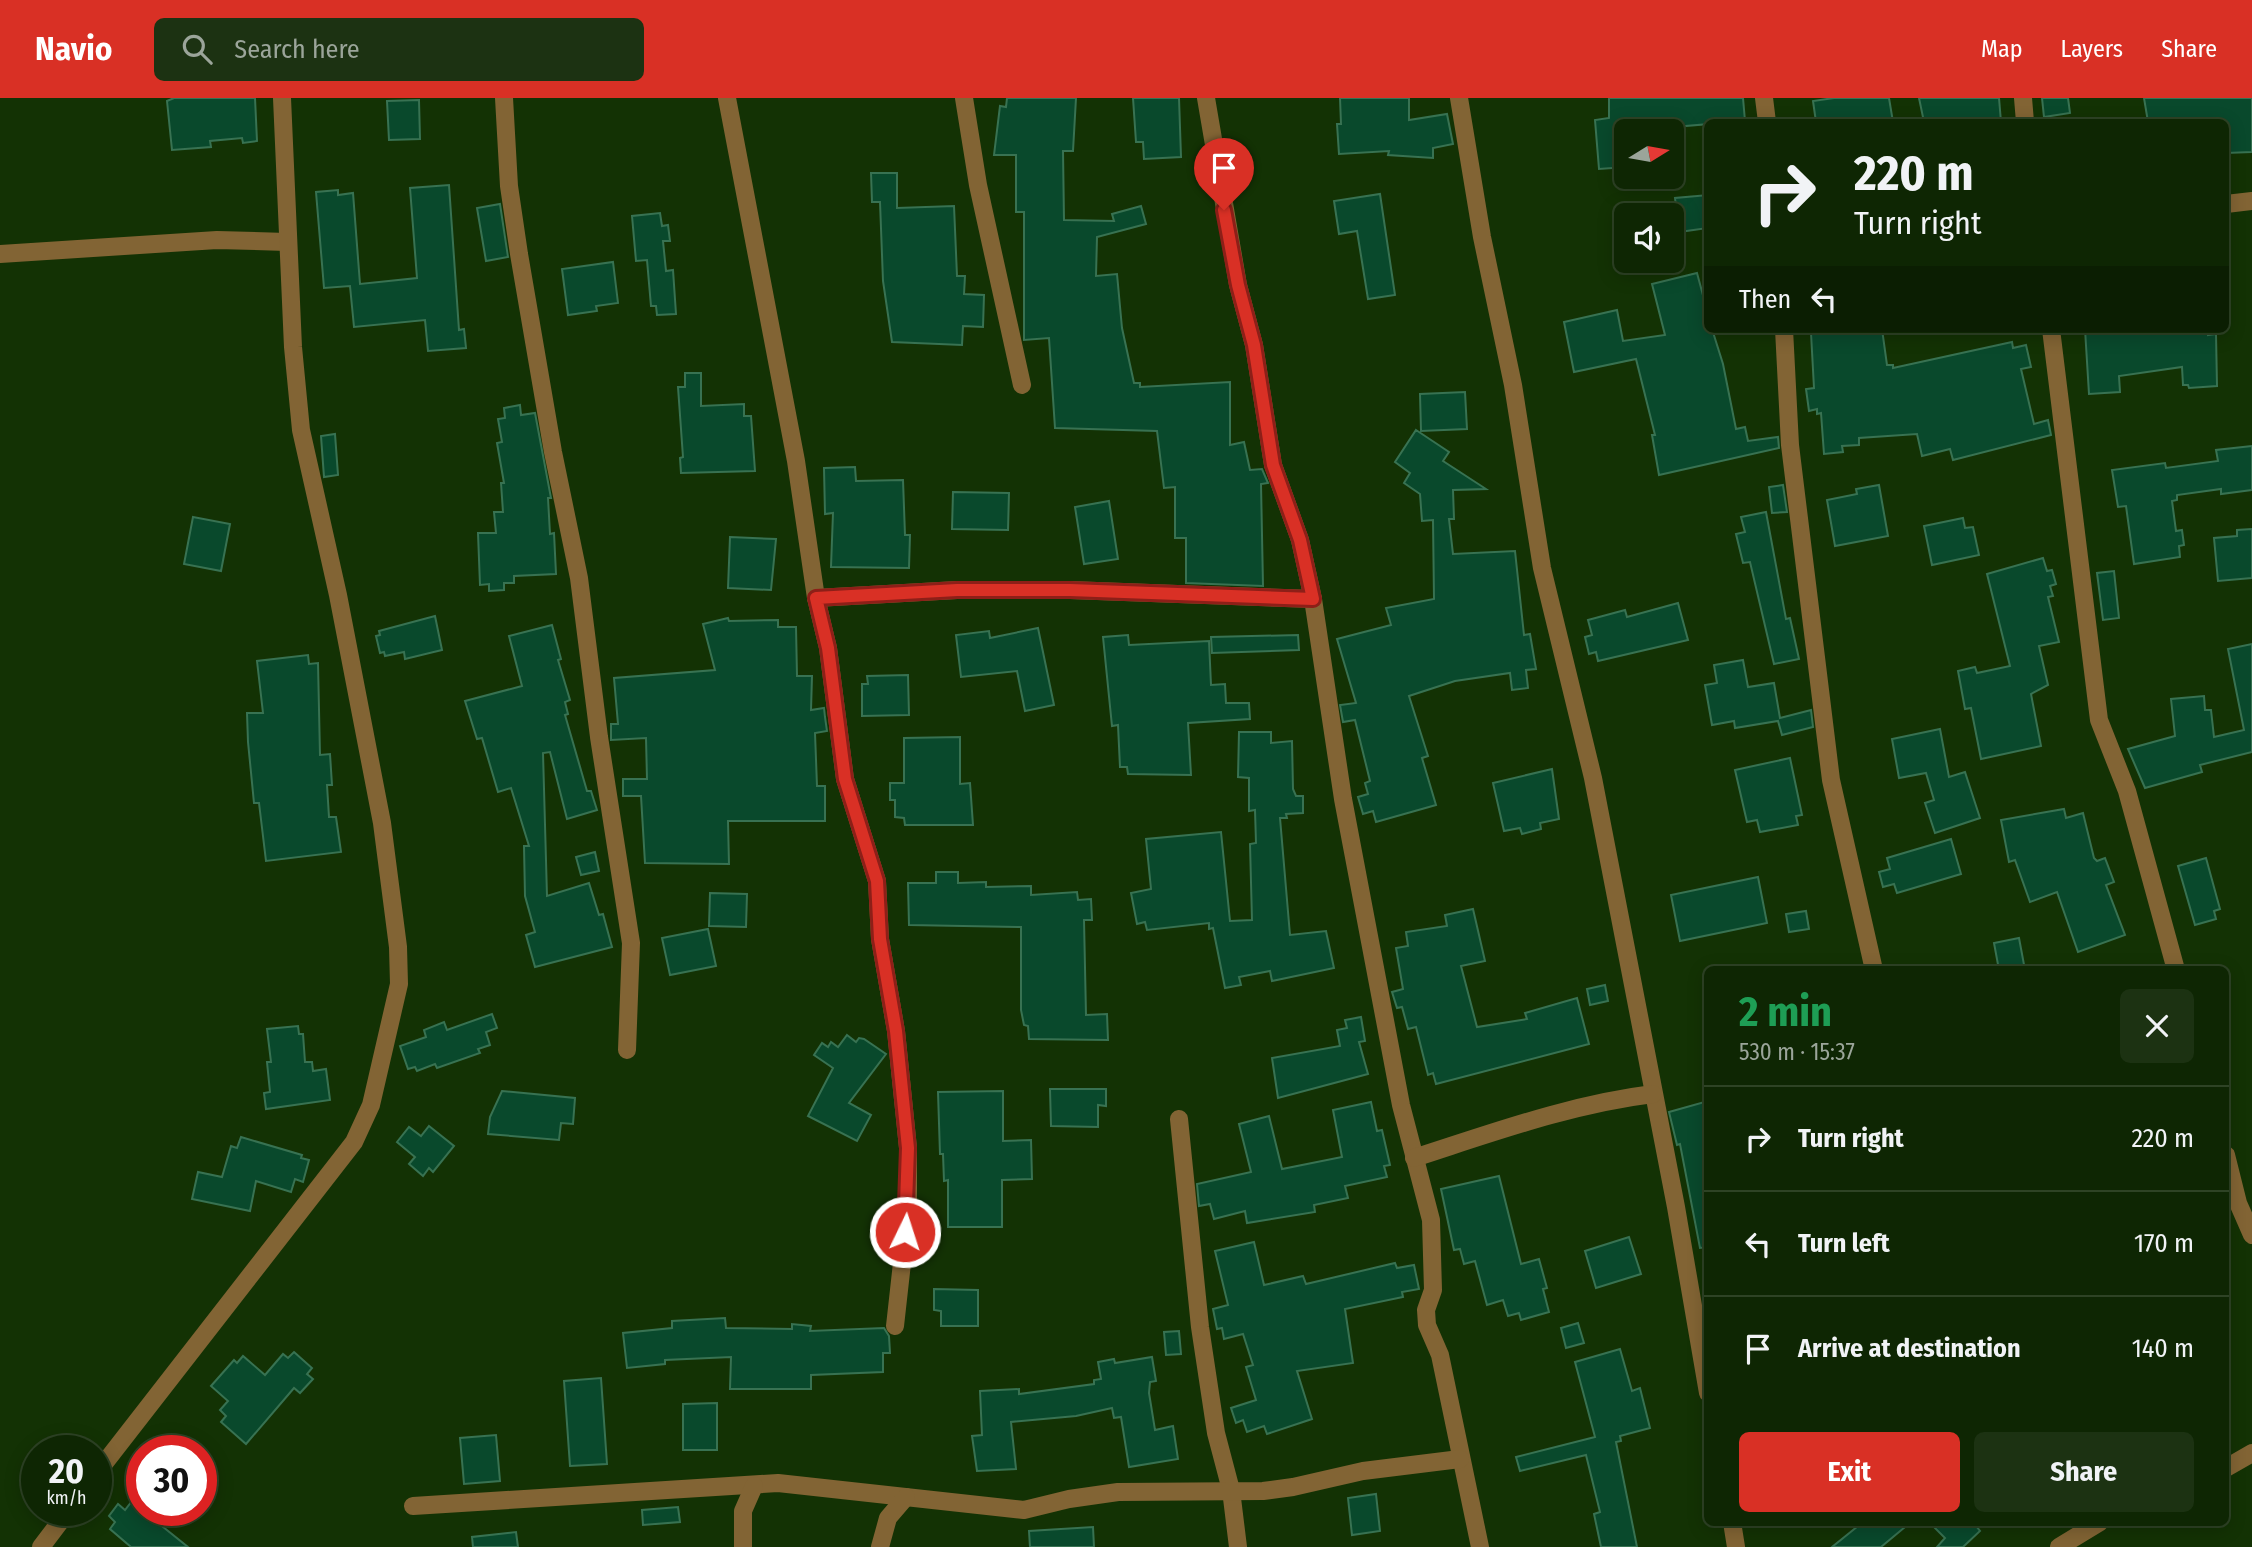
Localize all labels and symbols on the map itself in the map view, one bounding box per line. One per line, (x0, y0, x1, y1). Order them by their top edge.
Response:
north arrow (1614, 119, 1684, 189)
pin (1194, 138, 1254, 210)
position arrow (868, 1195, 942, 1269)
speed limit sign: 30 (126, 1435, 217, 1526)

